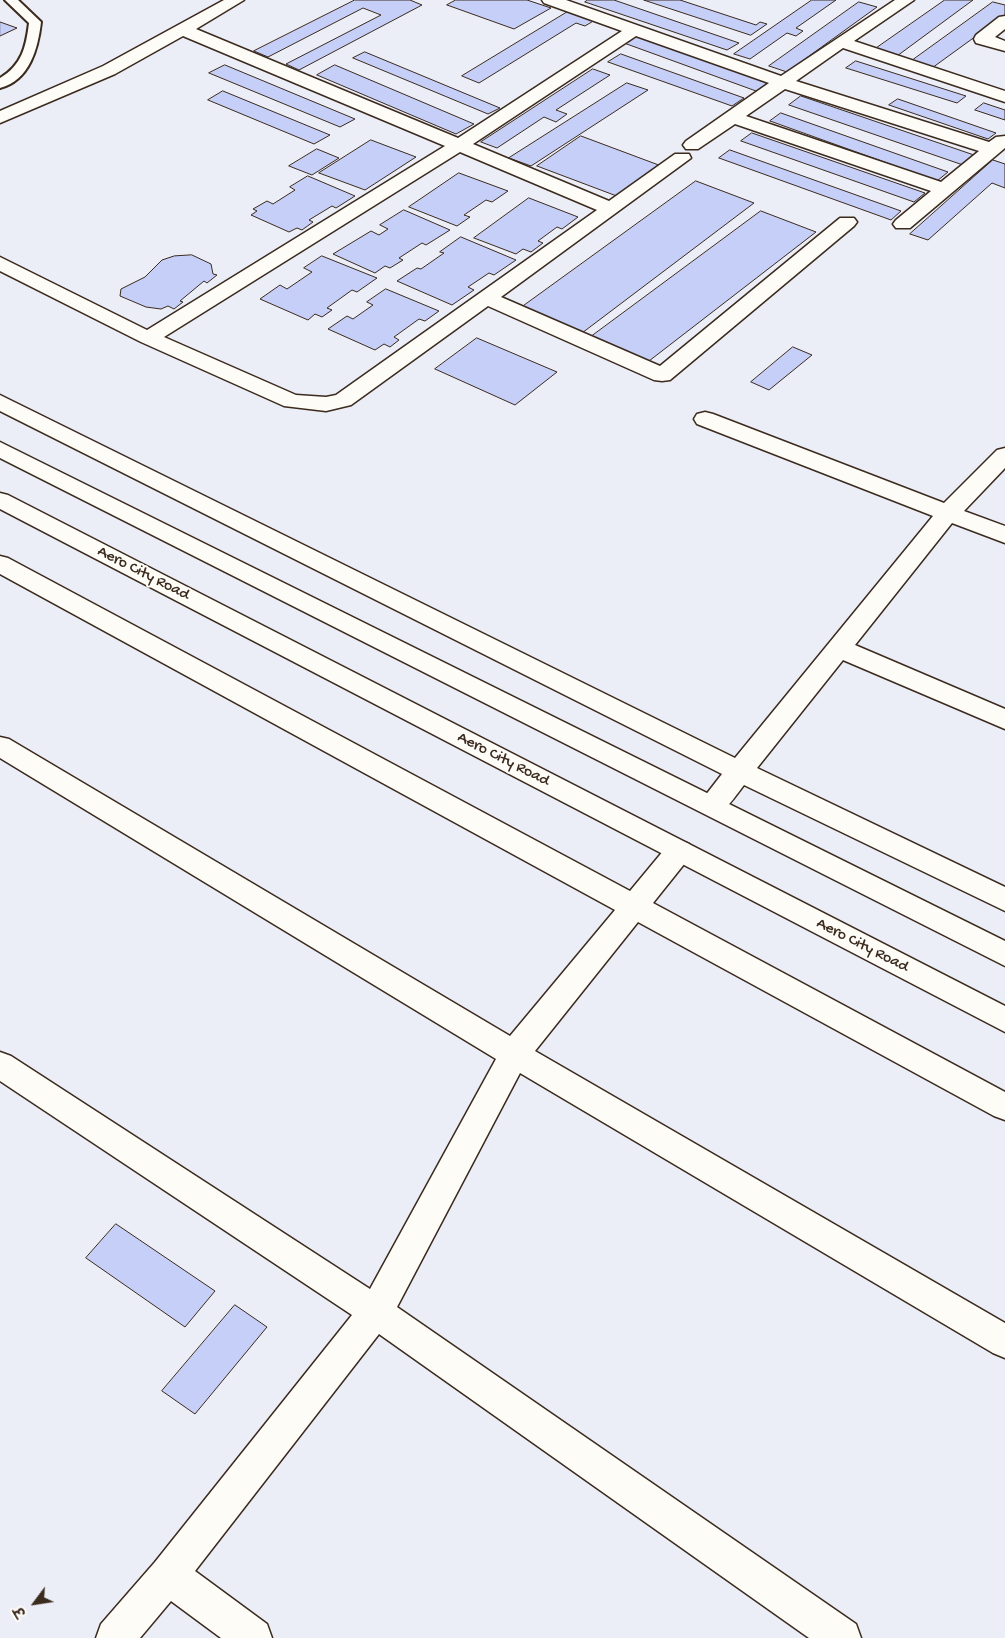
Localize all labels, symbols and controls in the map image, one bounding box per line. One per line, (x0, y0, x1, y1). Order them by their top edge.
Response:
street label: Aero City Road (94, 543, 192, 605)
street label: Aero City Road (454, 729, 552, 791)
street label: Aero City Road (813, 915, 911, 977)
north arrow (10, 1578, 60, 1628)
text: उ (12, 1603, 31, 1619)

